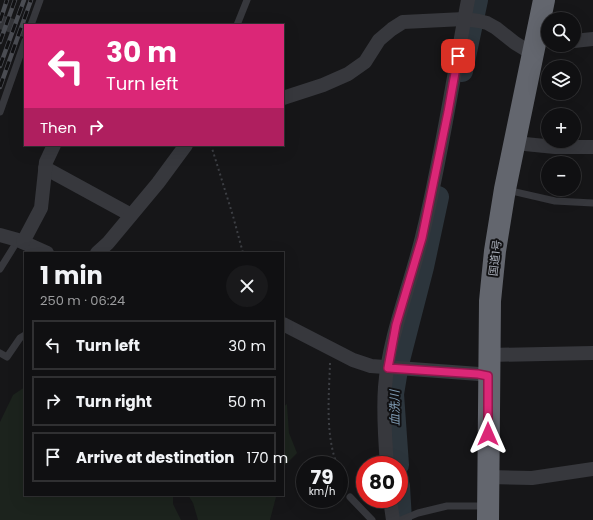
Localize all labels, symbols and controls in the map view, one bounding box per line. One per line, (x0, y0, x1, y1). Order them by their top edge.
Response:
map controls (541, 12, 581, 196)
button: search (541, 12, 581, 52)
text: 30 m (106, 33, 177, 72)
pin (441, 39, 475, 73)
icon: left (40, 40, 92, 92)
icon: arrive (447, 45, 469, 67)
button: layers (541, 60, 581, 100)
text: Turn left (106, 71, 178, 96)
button: + (541, 108, 581, 148)
icon: right (85, 116, 107, 138)
text: Then (40, 117, 77, 138)
button: − (541, 156, 581, 196)
street label: 国道1号 (485, 239, 505, 277)
text: 1 min (40, 259, 103, 292)
button: close (226, 265, 268, 307)
text: 250 m · 06:24 (40, 291, 125, 310)
icon: left (42, 334, 64, 356)
text: Turn left (76, 335, 140, 356)
text: 30 m (228, 335, 266, 356)
water label: 血洗川 (386, 388, 403, 426)
icon: right (42, 390, 64, 412)
text: Turn right (76, 391, 152, 412)
text: 50 m (228, 391, 266, 412)
position arrow (467, 413, 509, 455)
icon: arrive (42, 446, 64, 468)
text: Arrive at destination (76, 447, 234, 468)
text: 170 m (246, 447, 288, 468)
speed limit sign: 80 (356, 456, 408, 508)
text: 79 (311, 463, 334, 491)
text: km/h (309, 484, 335, 499)

